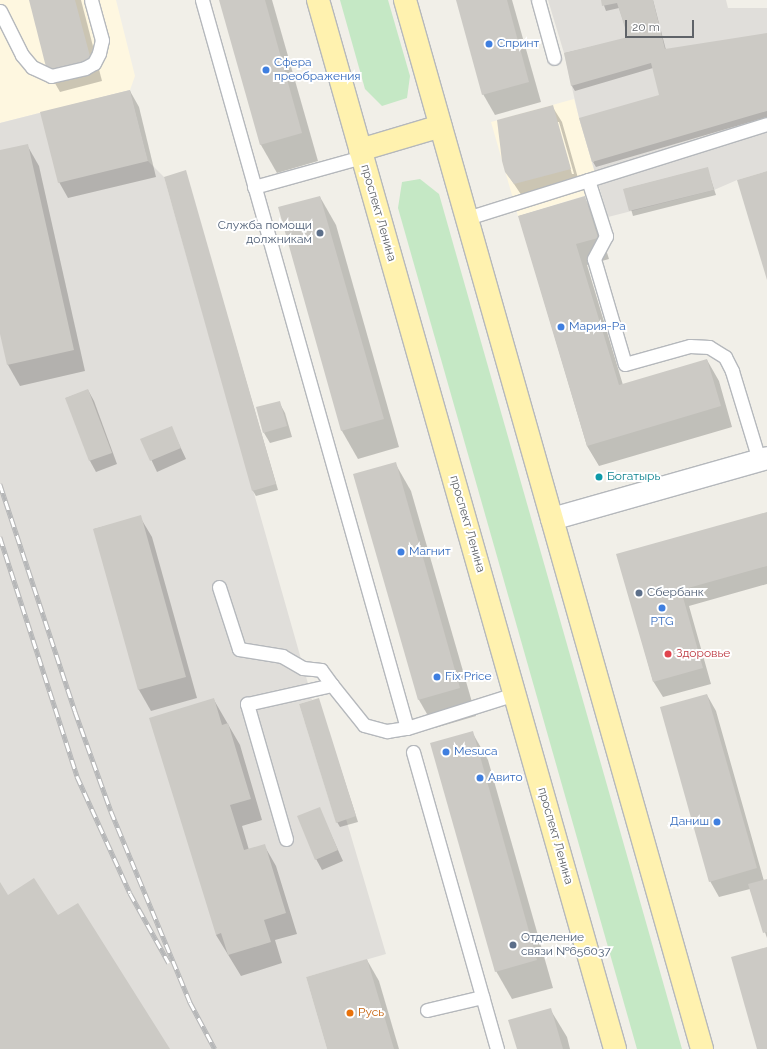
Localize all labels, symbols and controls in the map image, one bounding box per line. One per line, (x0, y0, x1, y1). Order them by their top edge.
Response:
scale bar (627, 12, 696, 38)
text: 20 m (632, 20, 660, 34)
place label: Спринт (497, 37, 539, 51)
marker: Спринт (484, 39, 494, 49)
place label: Сфера преображения (274, 56, 360, 84)
marker: Сфера преображения (261, 65, 271, 75)
street label: проспект Ленина (357, 163, 399, 263)
place label: Служба помощи должникам (218, 219, 312, 247)
marker: Служба помощи должникам (315, 228, 325, 238)
place label: Мария-Ра (569, 320, 626, 334)
marker: Мария-Ра (556, 322, 566, 332)
place label: Богатырь (607, 470, 660, 484)
marker: Богатырь (594, 472, 604, 482)
street label: проспект Ленина (446, 474, 488, 574)
place label: Магнит (409, 545, 451, 559)
marker: Магнит (396, 547, 406, 557)
place label: Сбербанк (647, 586, 704, 600)
marker: Сбербанк (634, 588, 644, 598)
marker: PTG (657, 603, 667, 613)
place label: PTG (650, 615, 674, 629)
place label: Здоровье (676, 647, 730, 661)
marker: Здоровье (663, 649, 673, 659)
place label: Fix Price (445, 670, 492, 684)
marker: Fix Price (432, 672, 442, 682)
place label: Mesuca (454, 745, 498, 759)
marker: Mesuca (441, 747, 451, 757)
place label: Авито (488, 771, 523, 785)
marker: Авито (475, 773, 485, 783)
street label: проспект Ленина (534, 786, 576, 886)
place label: Даниш (670, 815, 709, 829)
marker: Даниш (712, 817, 722, 827)
place label: Отделение связи №656037 (521, 931, 611, 959)
marker: Отделение связи №656037 (508, 940, 518, 950)
place label: Русь (358, 1006, 384, 1020)
marker: Русь (345, 1008, 355, 1018)

